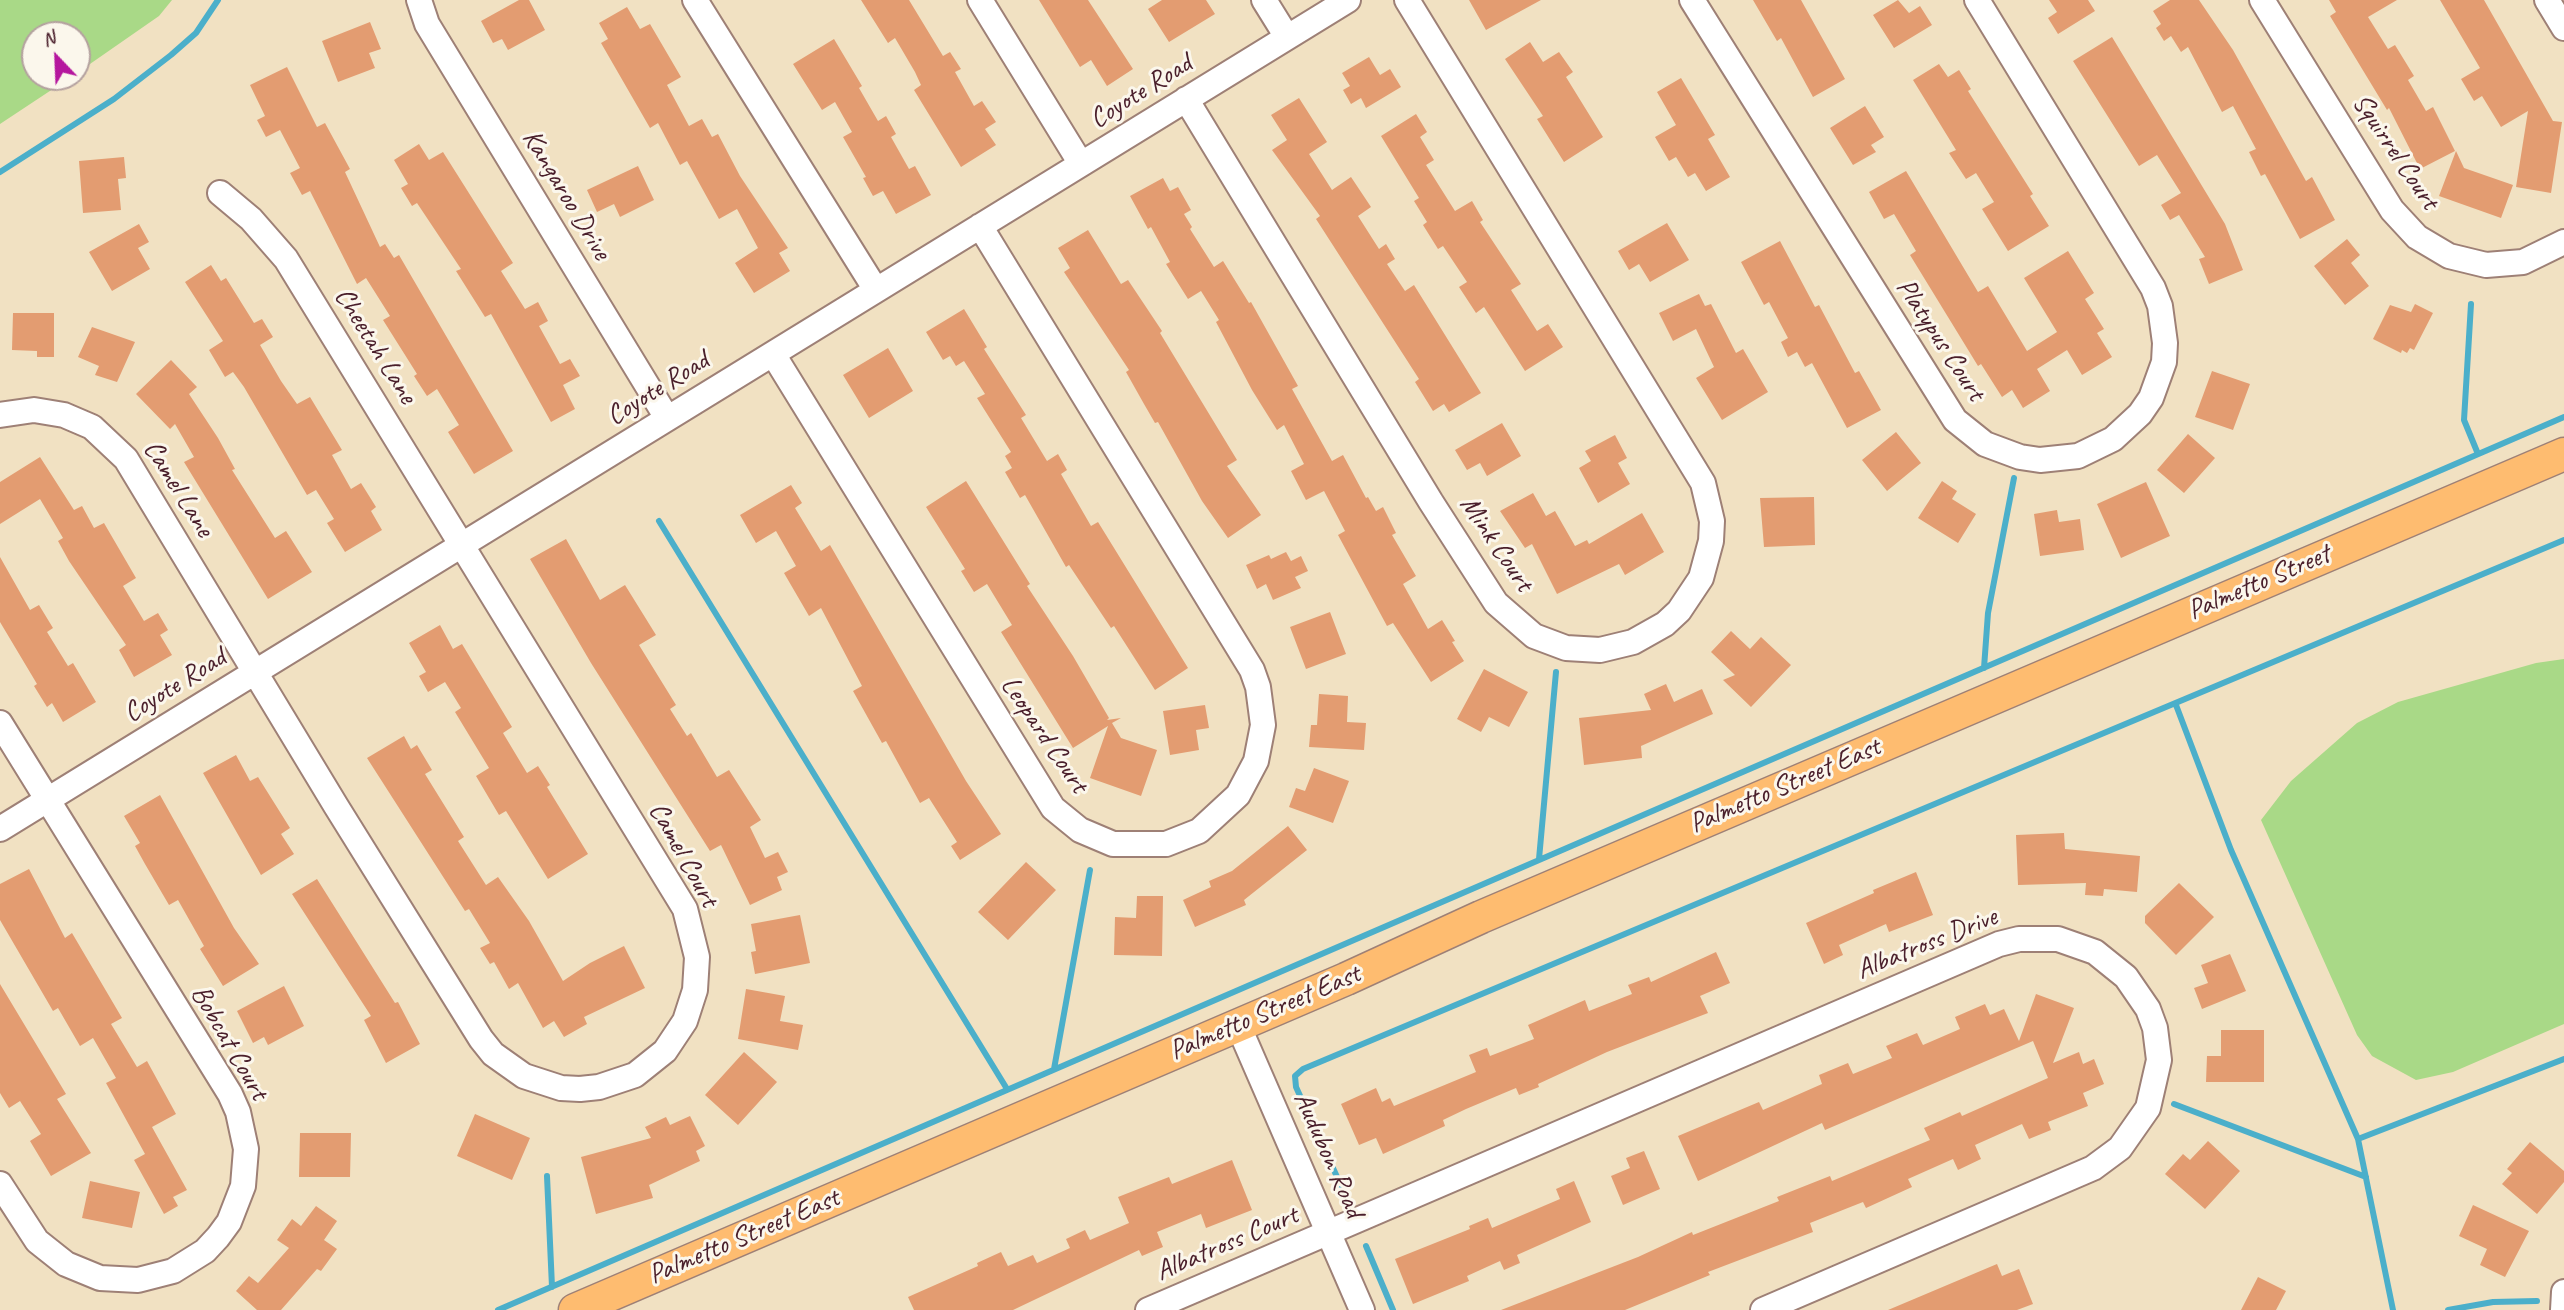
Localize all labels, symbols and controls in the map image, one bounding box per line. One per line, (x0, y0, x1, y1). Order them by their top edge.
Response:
north arrow (21, 21, 91, 91)
text: N (38, 25, 59, 52)
street label: Coyote Road (1084, 47, 1198, 137)
street label: Squirrel Court (2344, 88, 2446, 216)
street label: Kangaroo Drive (514, 124, 618, 266)
street label: Platypus Court (1888, 273, 1992, 407)
street label: Cheetah Lane (326, 282, 424, 410)
street label: Coyote Road (601, 344, 715, 434)
street label: Camel Lane (135, 434, 221, 544)
street label: Mink Court (1452, 490, 1540, 598)
street label: Palmetto Street (2183, 538, 2335, 628)
street label: Coyote Road (118, 641, 232, 731)
street label: Leopard Court (993, 670, 1095, 800)
street label: Palmetto Street East (1685, 731, 1885, 841)
street label: Camel Court (641, 797, 725, 913)
street label: Albatross Drive (1852, 901, 2002, 987)
street label: Palmetto Street East (1165, 958, 1365, 1068)
street label: Bobcat Court (183, 980, 275, 1106)
street label: Audubon Road (1285, 1087, 1371, 1223)
street label: Palmetto Street East (644, 1182, 844, 1292)
street label: Albatross Court (1151, 1199, 1303, 1289)

